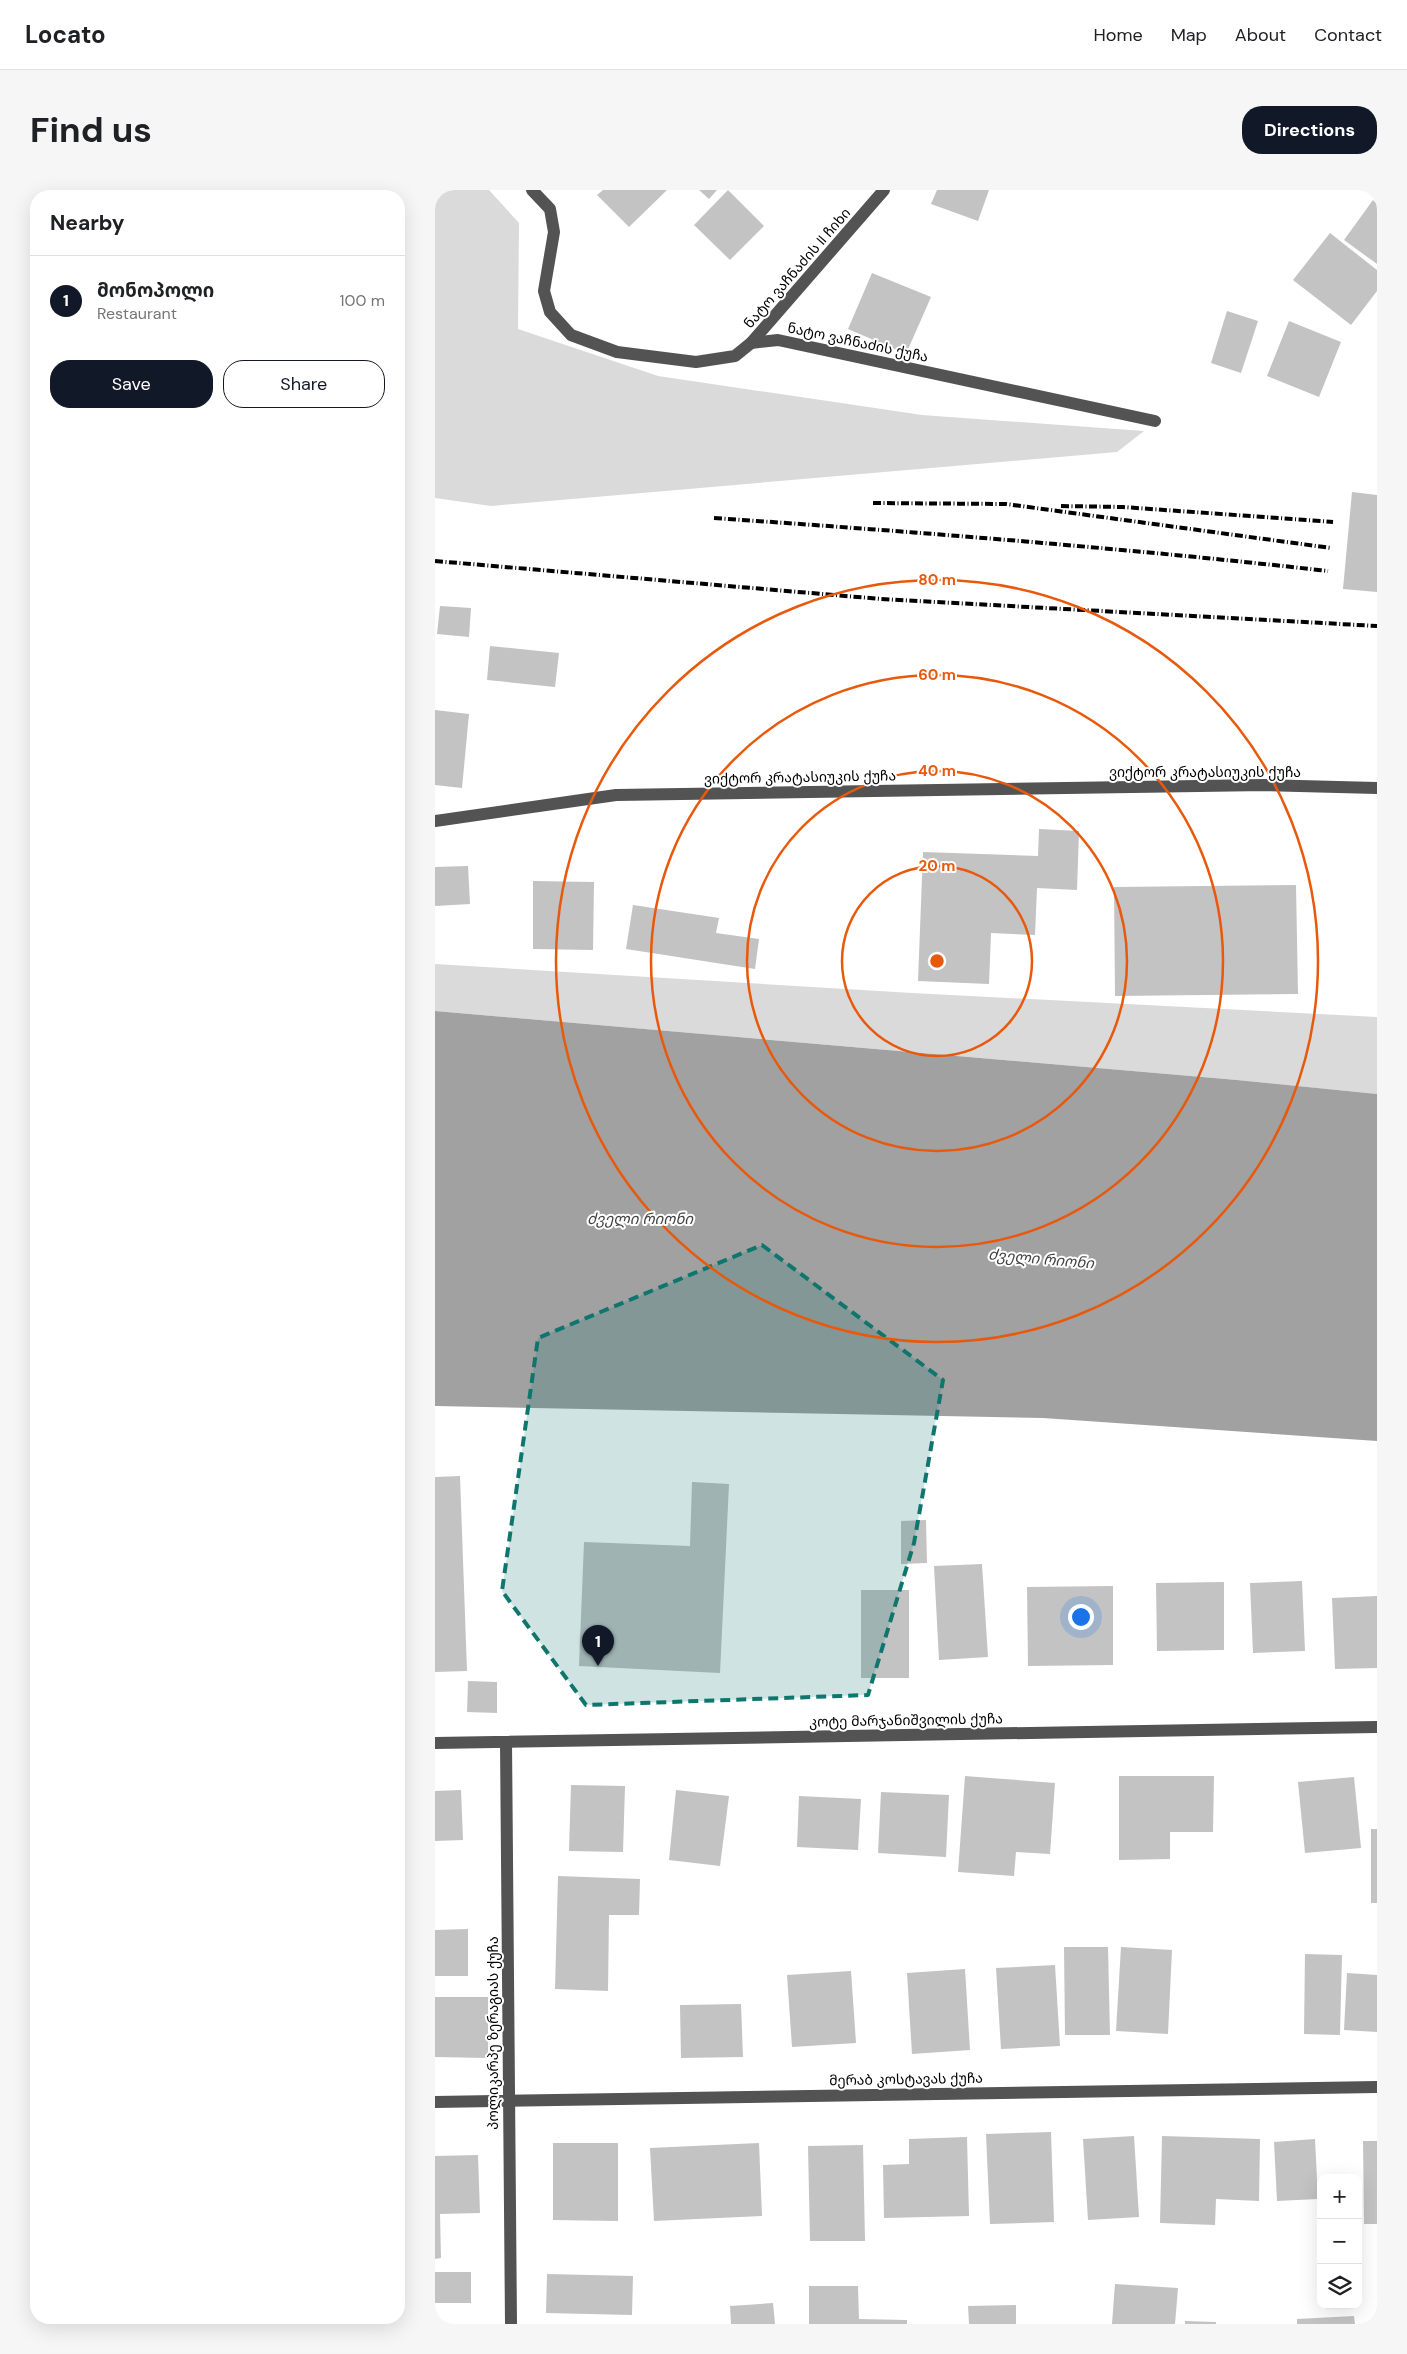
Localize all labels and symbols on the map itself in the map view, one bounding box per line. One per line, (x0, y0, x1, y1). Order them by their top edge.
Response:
street label: ნატო ვაჩნაძის II ჩიხი (740, 204, 854, 332)
street label: ნატო ვაჩნაძის ქუჩა (786, 318, 930, 366)
text: 80 m (918, 570, 956, 590)
text: 60 m (918, 665, 956, 685)
text: 40 m (918, 761, 956, 781)
street label: ვიქტორ კრატასიუკის ქუჩა (1109, 763, 1301, 781)
street label: ვიქტორ კრატასიუკის ქუჩა (704, 766, 896, 788)
text: 20 m (919, 856, 955, 876)
centre of rings (928, 952, 946, 970)
water label: ძველი რიონი (587, 1209, 694, 1229)
water label: ძველი რიონი (987, 1244, 1096, 1274)
your location (1068, 1604, 1094, 1630)
pin: 1 (582, 1625, 614, 1666)
street label: კოტე მარჯანიშვილის ქუჩა (809, 1709, 1003, 1731)
street label: პოლიკარპე ზერაგიას ქუჩა (484, 1936, 502, 2130)
street label: მერაბ კოსტავას ქუჩა (829, 2069, 983, 2089)

